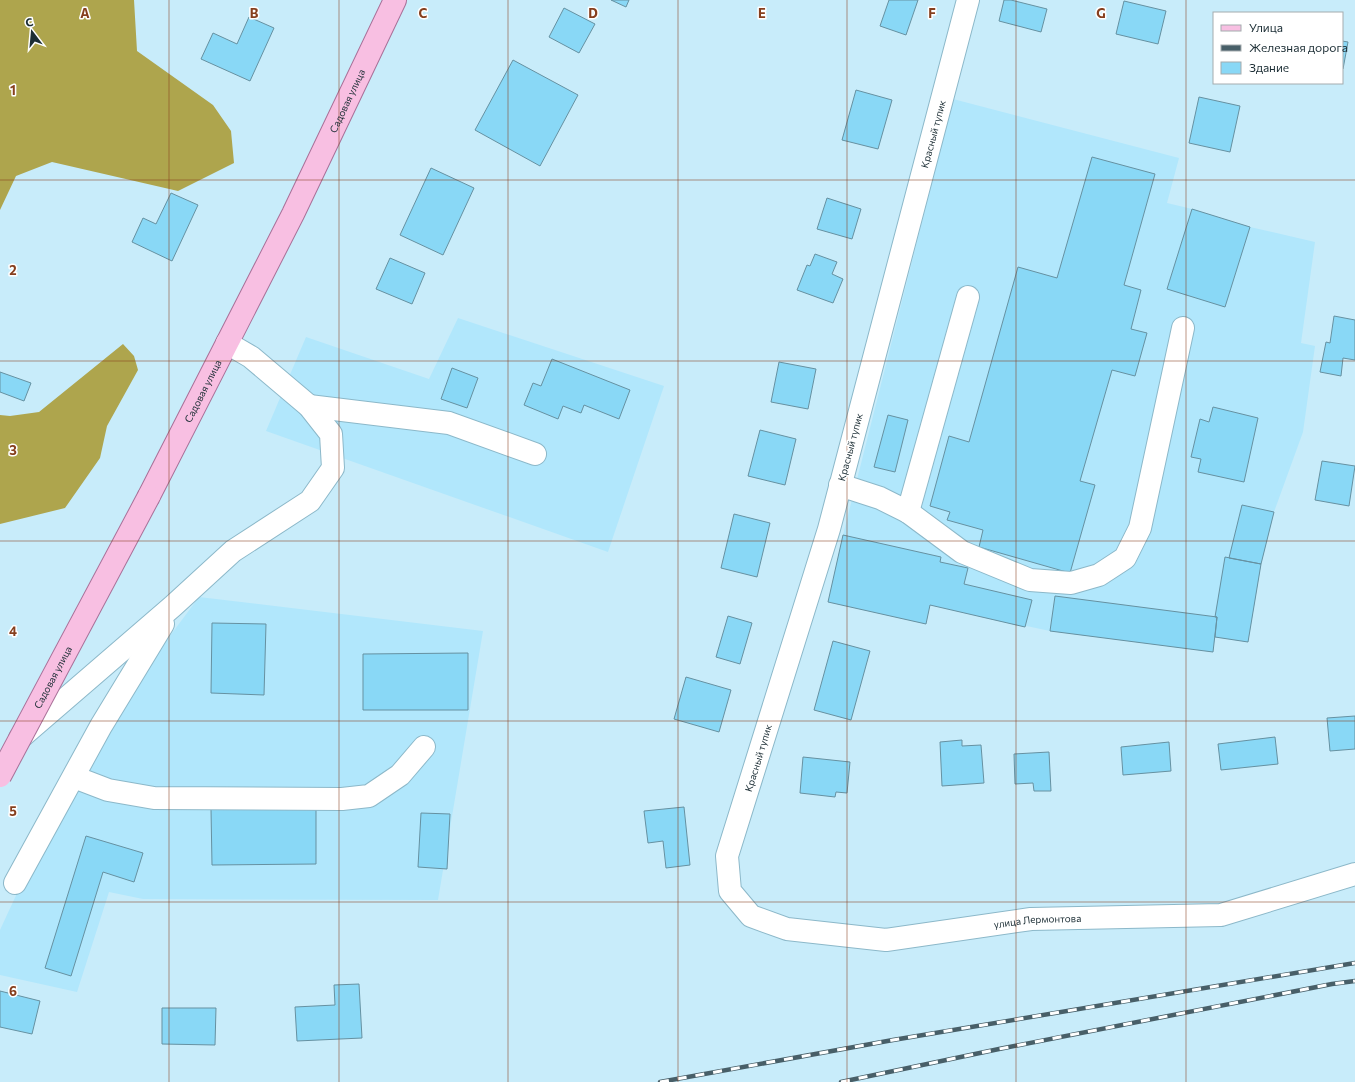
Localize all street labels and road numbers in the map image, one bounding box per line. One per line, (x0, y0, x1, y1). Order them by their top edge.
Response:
street label: Садовая улица (327, 67, 367, 135)
street label: Красный тупик (918, 98, 948, 169)
street label: Садовая улица (182, 357, 224, 424)
street label: Красный тупик (835, 411, 865, 482)
street label: Садовая улица (31, 644, 74, 710)
street label: Красный тупик (742, 722, 774, 793)
street label: улица Лермонтова (993, 912, 1081, 930)

